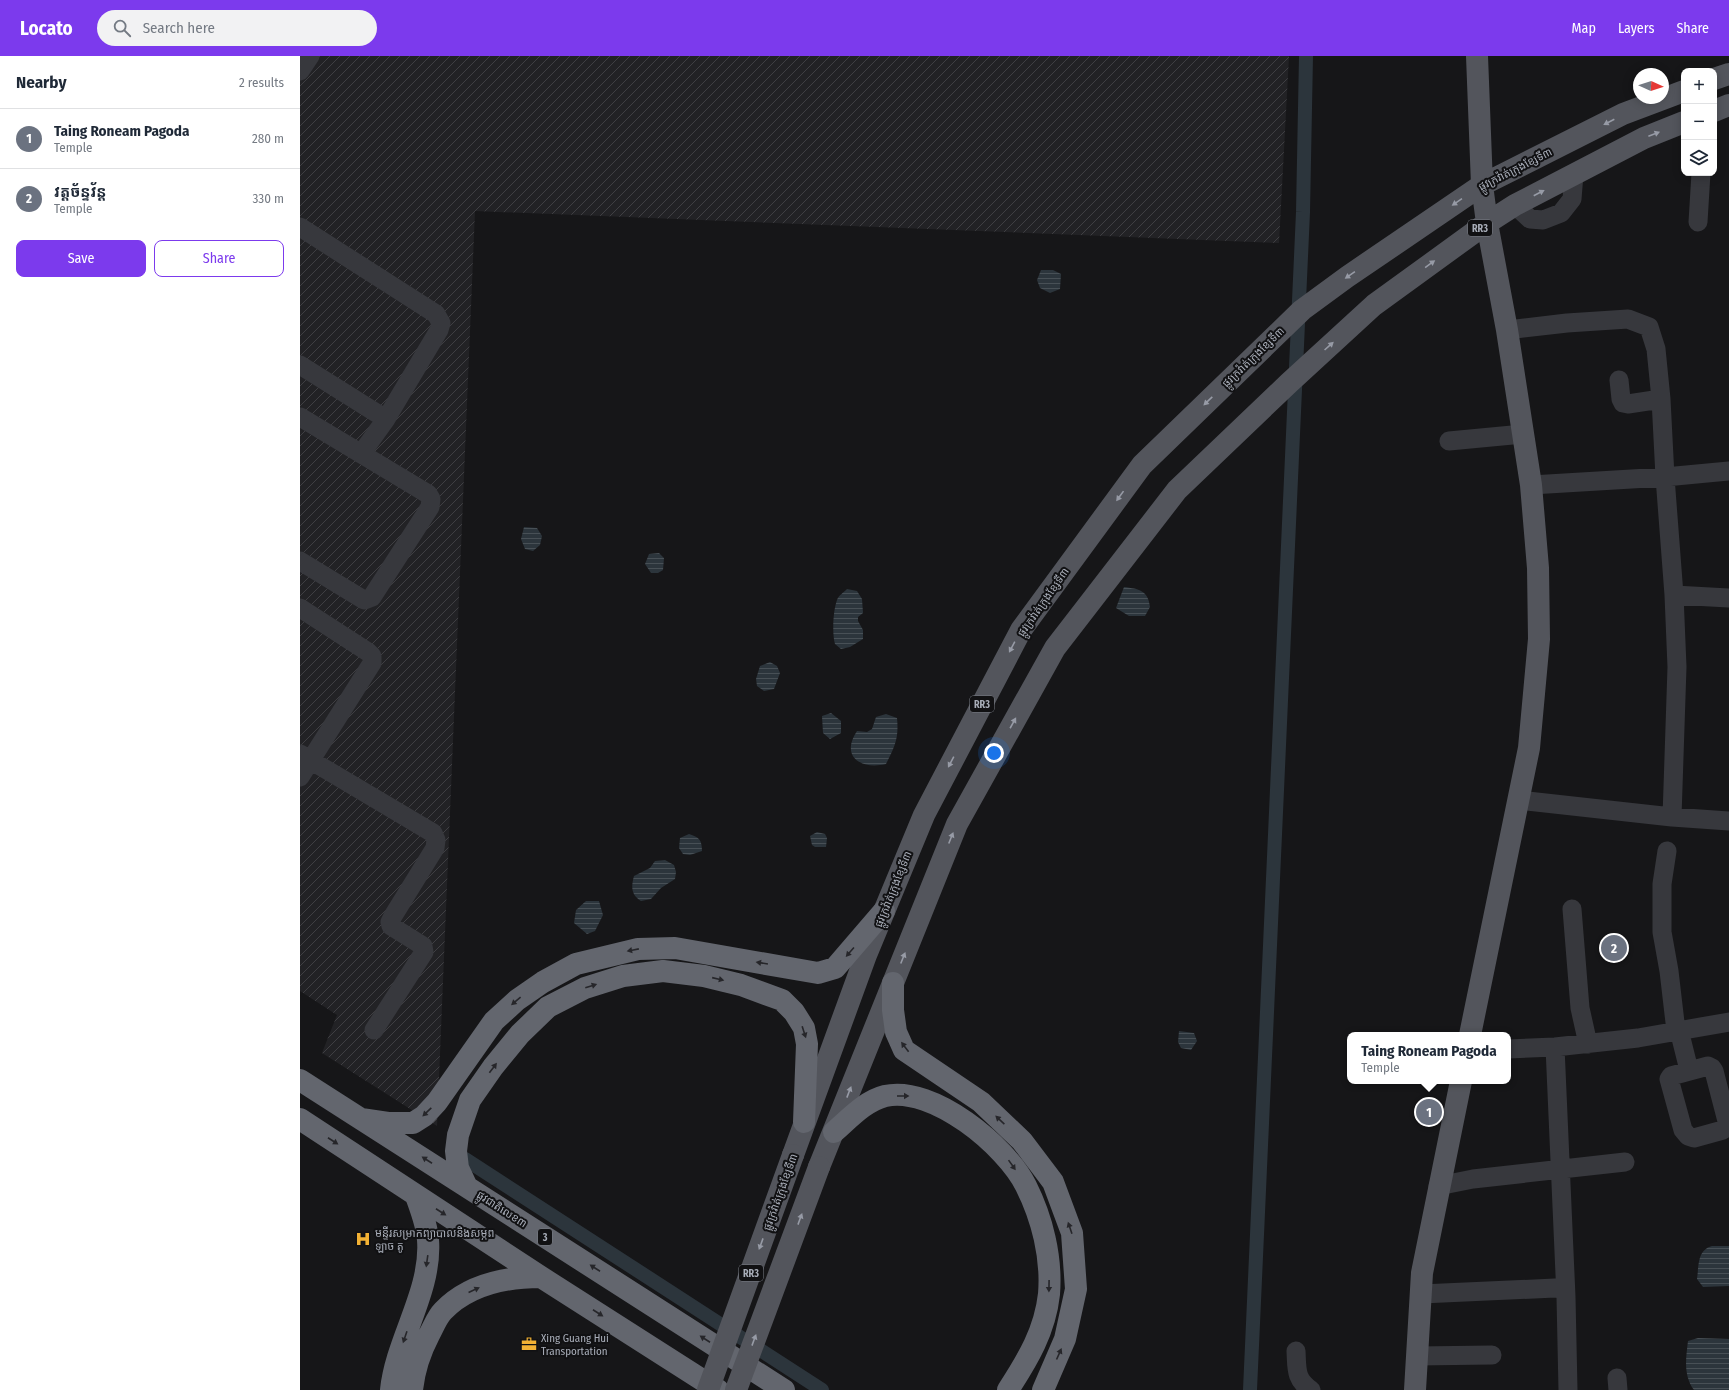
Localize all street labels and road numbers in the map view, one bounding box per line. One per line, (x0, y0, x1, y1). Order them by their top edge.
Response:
street label: ផ្លូវក្រវ៉ាត់ក្រុងខ្សែទី៣ (1476, 145, 1556, 197)
road number: RR3 (1468, 220, 1492, 236)
street label: ផ្លូវក្រវ៉ាត់ក្រុងខ្សែទី៣ (1219, 324, 1289, 393)
street label: ផ្លូវក្រវ៉ាត់ក្រុងខ្សែទី៣ (1014, 565, 1075, 641)
road number: RR3 (970, 696, 994, 712)
street label: ផ្លូវក្រវ៉ាត់ក្រុងខ្សែទី៣ (872, 849, 918, 930)
street label: ផ្លូវក្រវ៉ាត់ក្រុងខ្សែទី៣ (760, 1152, 804, 1234)
street label: ផ្លូវជាតិលេខ៣ (472, 1188, 530, 1233)
road number: 3 (538, 1229, 552, 1245)
road number: RR3 (739, 1265, 763, 1281)

